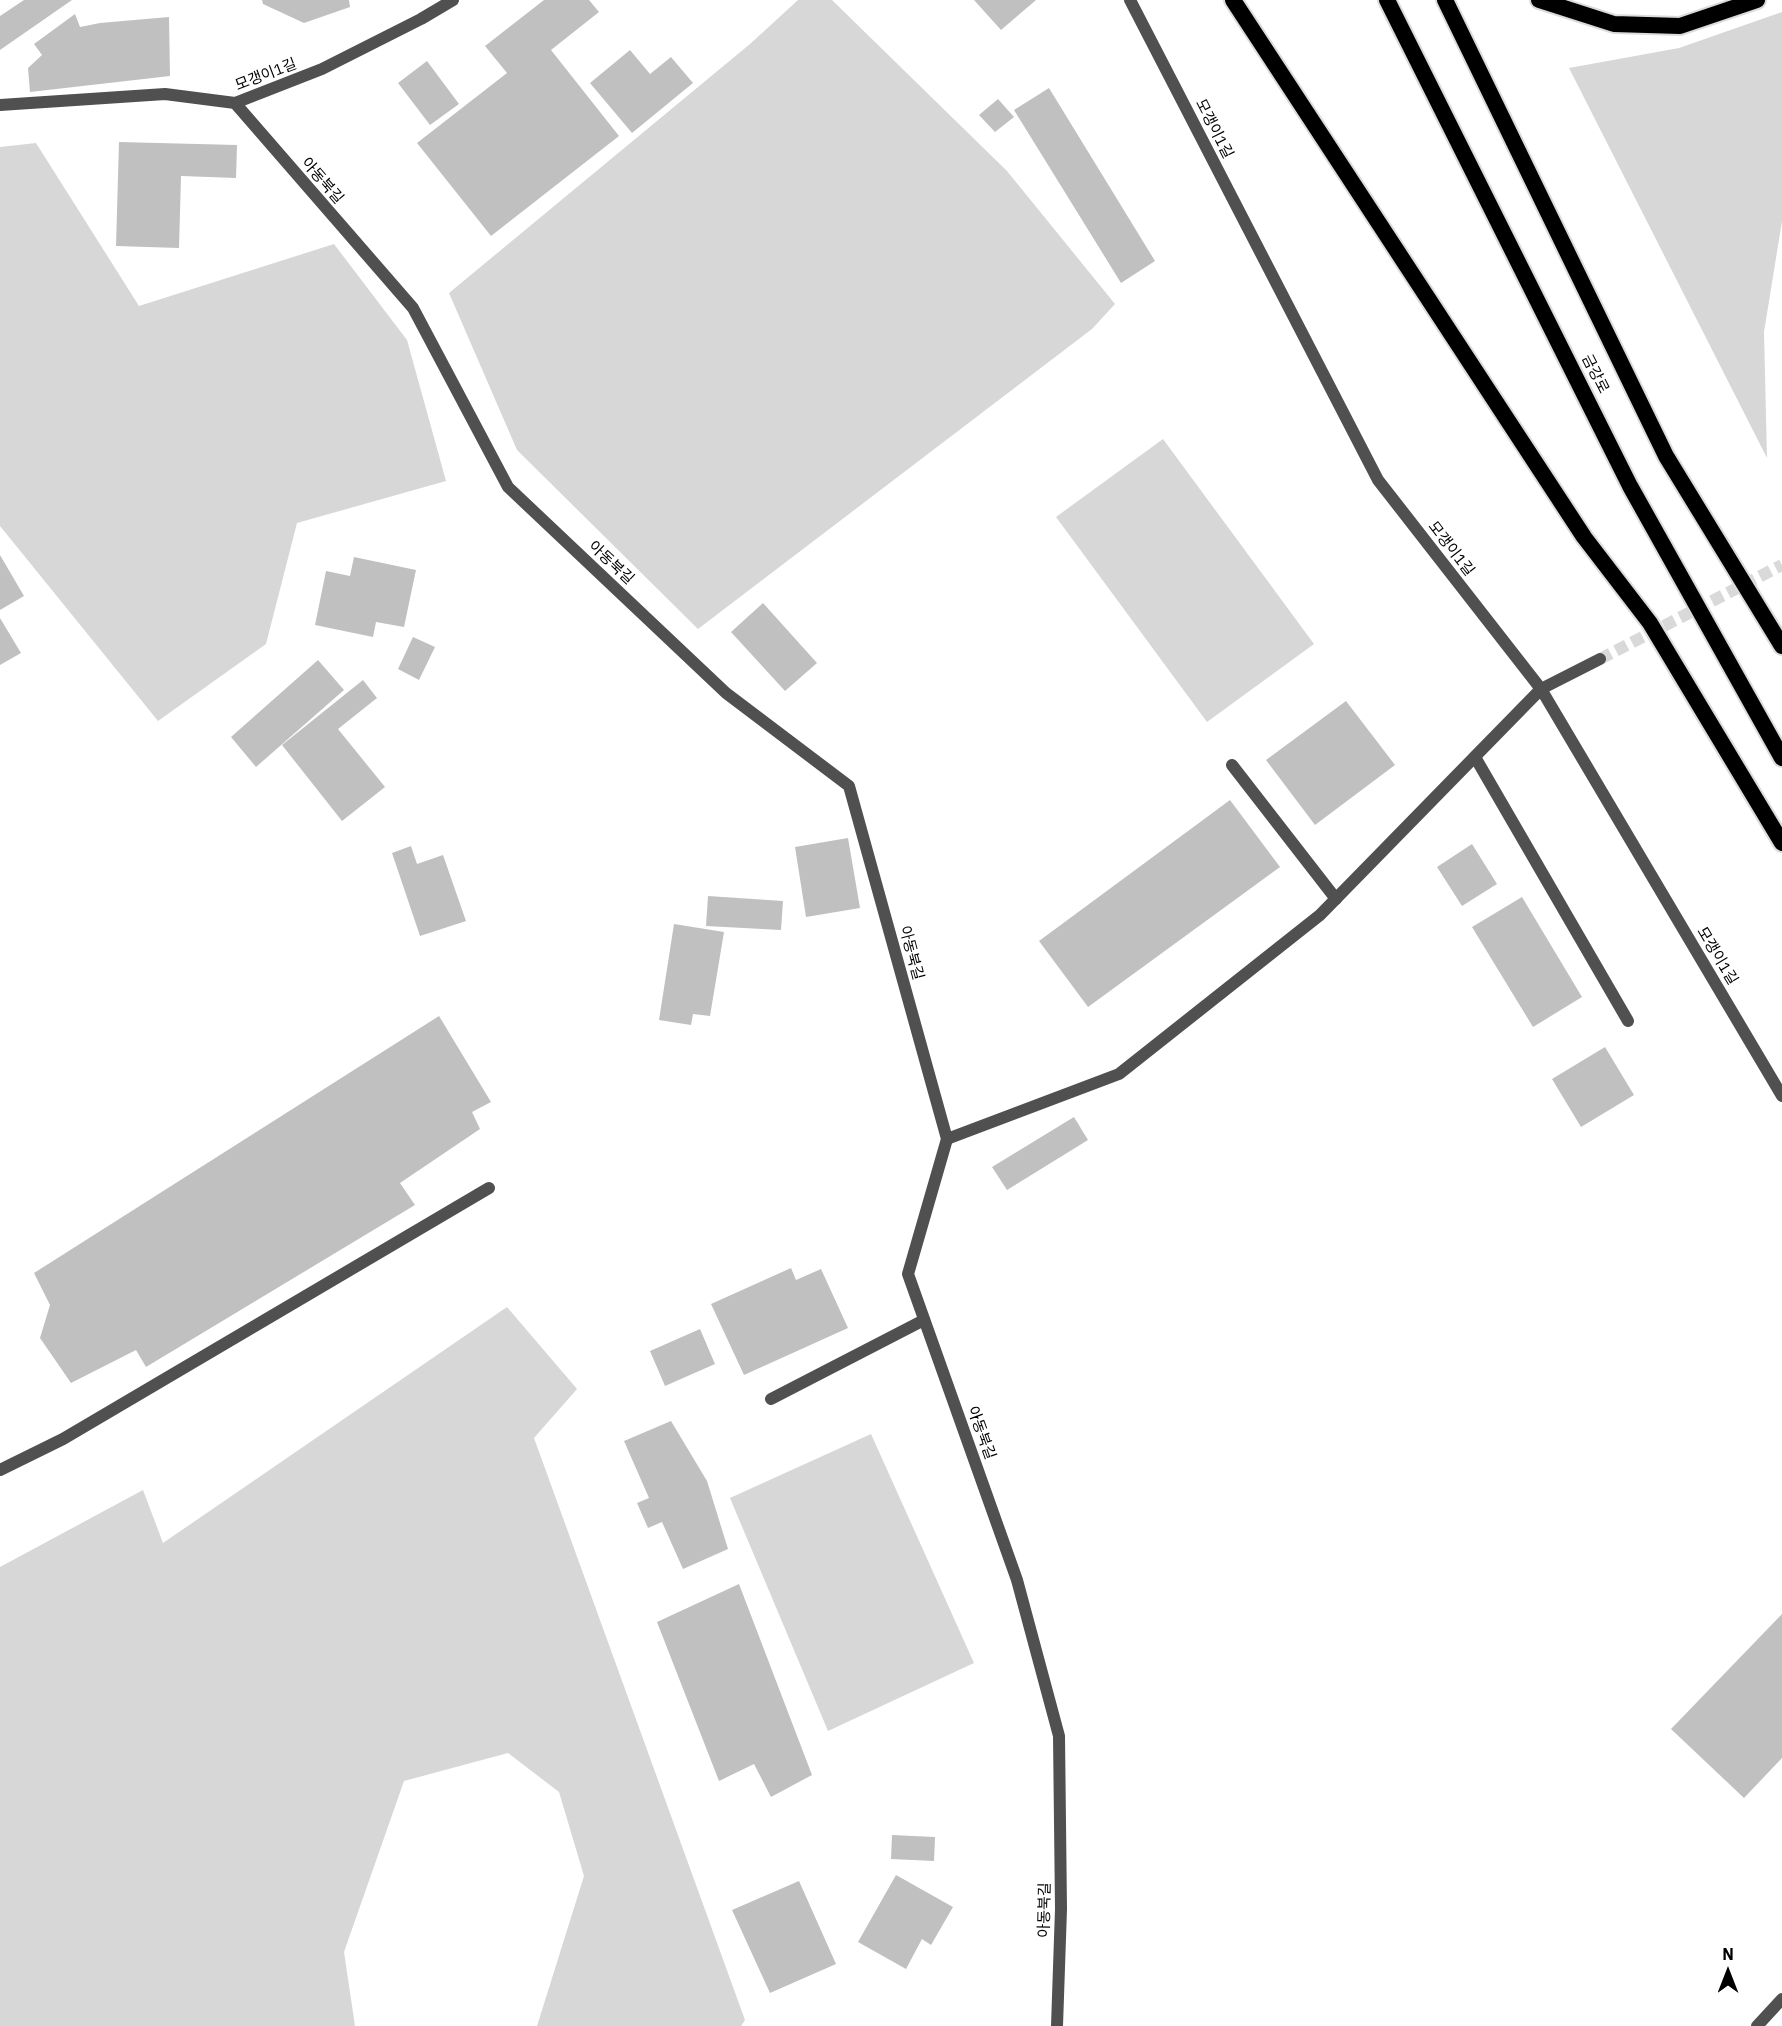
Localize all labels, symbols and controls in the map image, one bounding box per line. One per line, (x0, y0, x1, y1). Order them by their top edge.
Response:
street label: 모갱이1길 (233, 55, 299, 95)
street label: 모갱이1길 (1191, 96, 1237, 162)
street label: 아동북길 (297, 154, 347, 208)
street label: 금강로 (1578, 351, 1612, 397)
street label: 모갱이1길 (1424, 518, 1478, 580)
street label: 아동북길 (585, 538, 637, 588)
street label: 아동북길 (895, 924, 927, 982)
street label: 모갱이1길 (1693, 924, 1741, 988)
street label: 아동북길 (963, 1404, 999, 1462)
street label: 아동북길 (1036, 1882, 1054, 1938)
north arrow (1698, 1942, 1758, 2002)
text: N (1722, 1944, 1734, 1964)

